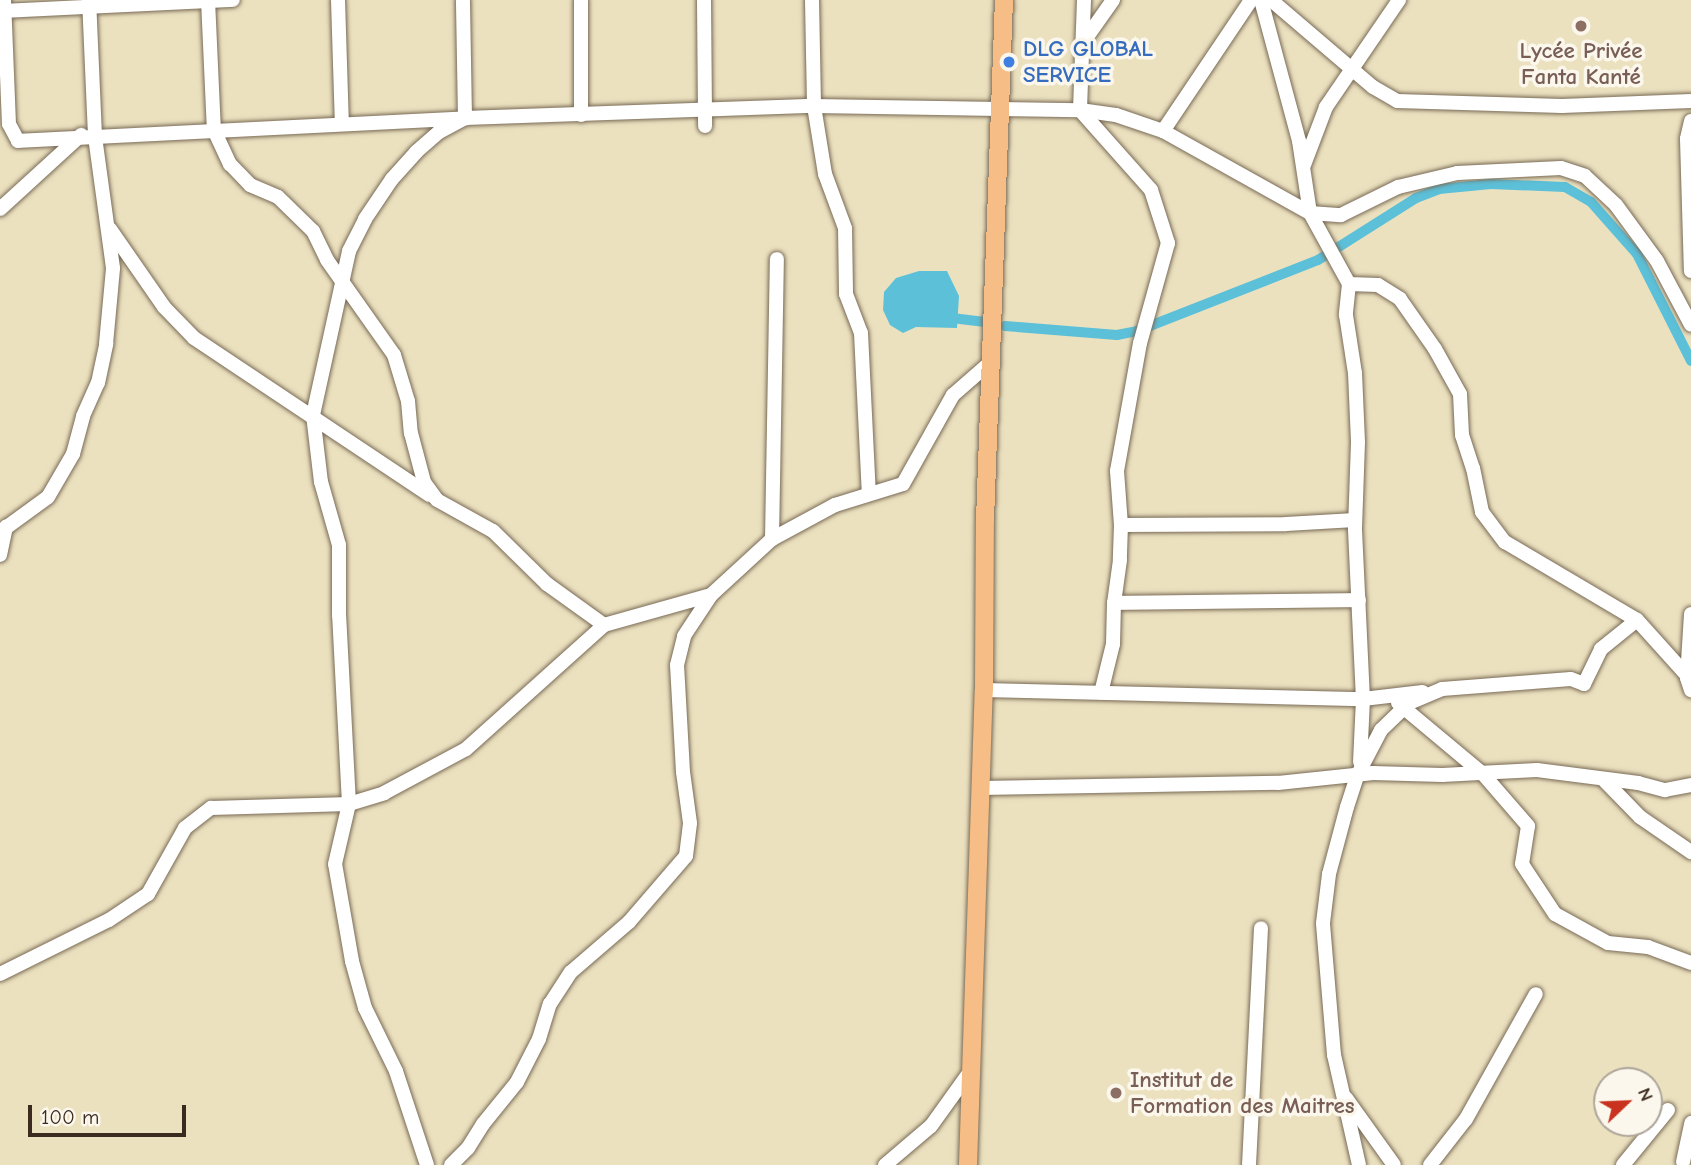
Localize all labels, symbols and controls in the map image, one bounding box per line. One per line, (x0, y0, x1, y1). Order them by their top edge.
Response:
marker: Lycée Privée Fanta Kanté (1573, 18, 1589, 34)
place label: DLG GLOBAL SERVICE (1023, 35, 1153, 89)
place label: Lycée Privée Fanta Kanté (1519, 37, 1643, 91)
marker: DLG GLOBAL SERVICE (1001, 54, 1017, 70)
place label: Institut de Formation des Maitres (1130, 1066, 1354, 1120)
north arrow (1593, 1067, 1663, 1137)
marker: Institut de Formation des Maitres (1108, 1085, 1124, 1101)
text: N (1633, 1085, 1658, 1105)
scale bar (32, 1092, 189, 1136)
text: 100 m (41, 1105, 99, 1129)

